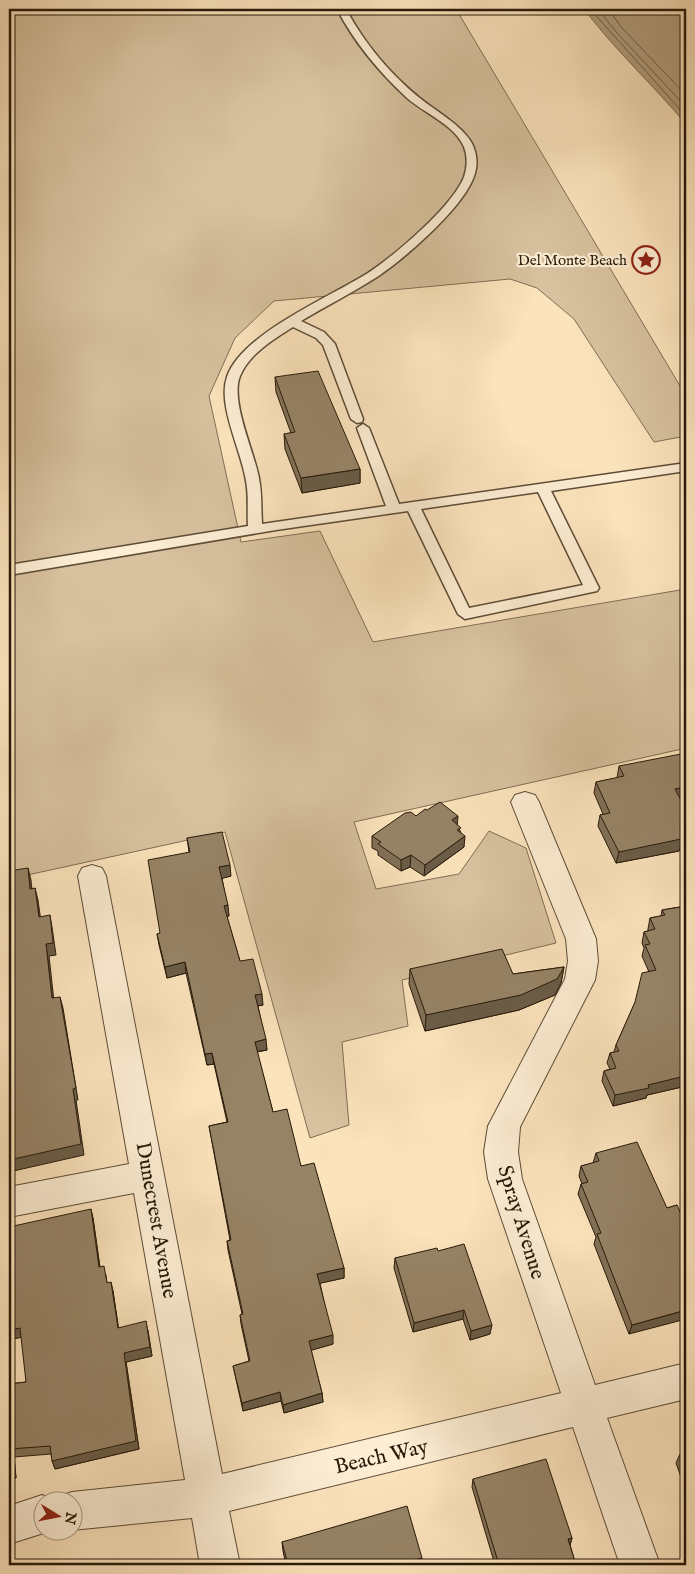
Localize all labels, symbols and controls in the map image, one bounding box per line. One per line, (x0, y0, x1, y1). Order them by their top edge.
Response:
place icon: Del Monte Beach (631, 245, 661, 275)
place label: Del Monte Beach (518, 251, 627, 270)
street label: Dunecrest Avenue (128, 1140, 183, 1301)
street label: Spray Avenue (490, 1162, 551, 1283)
street label: Beach Way (332, 1433, 431, 1481)
north arrow (32, 1492, 82, 1542)
text: N (60, 1510, 80, 1526)

